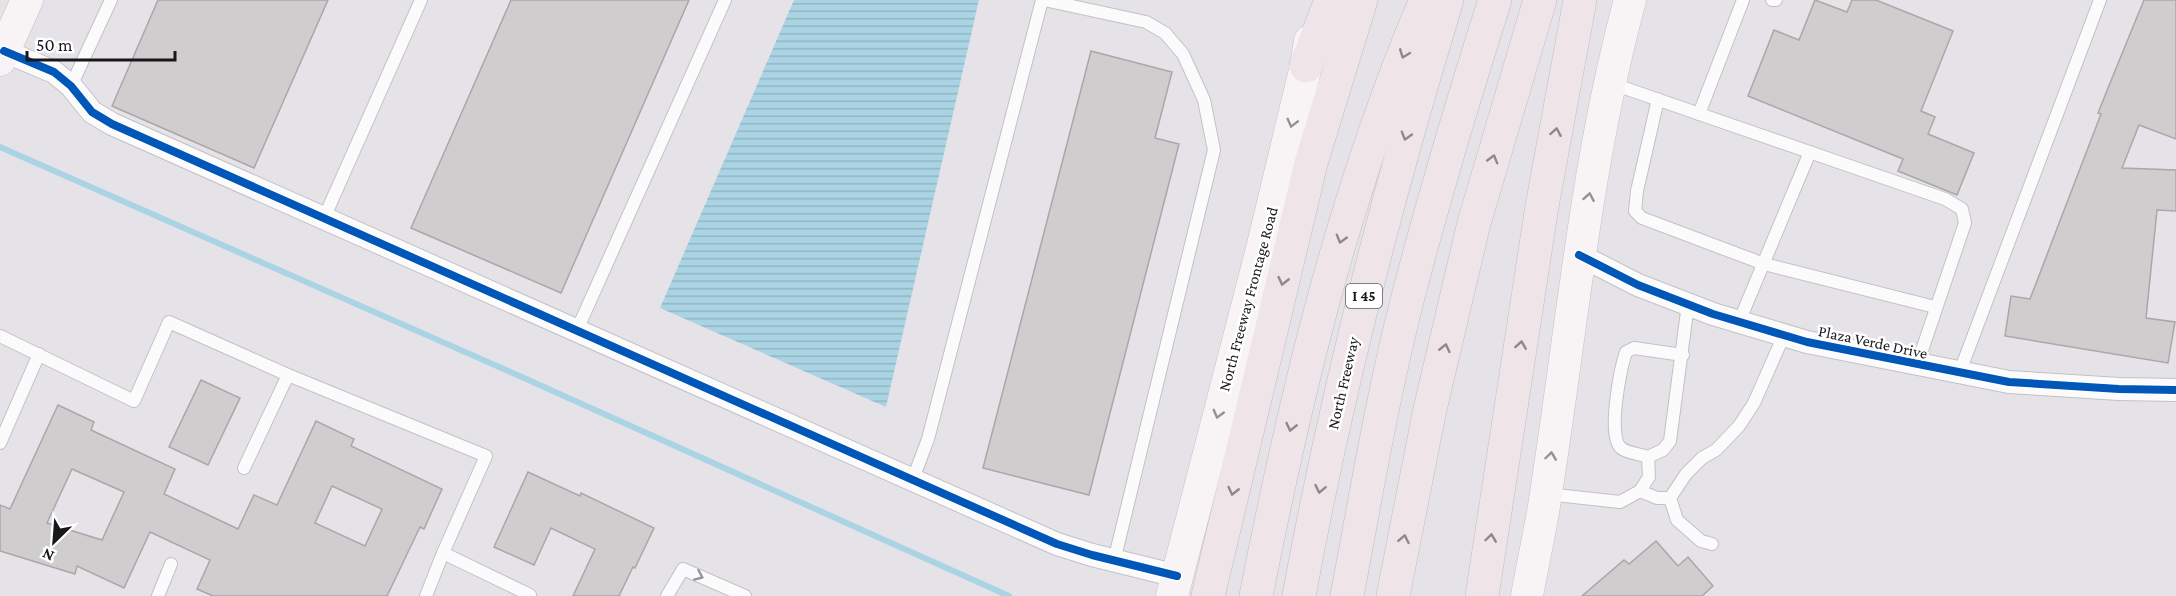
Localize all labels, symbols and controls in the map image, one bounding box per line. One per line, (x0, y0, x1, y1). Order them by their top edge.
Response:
scale bar (27, 24, 176, 62)
text: 50 m (36, 35, 73, 55)
one-way arrow (1399, 48, 1411, 59)
one-way arrow (1287, 118, 1300, 128)
one-way arrow (1549, 128, 1562, 138)
one-way arrow (1401, 131, 1413, 141)
one-way arrow (1485, 154, 1498, 164)
one-way arrow (1582, 192, 1594, 202)
street label: North Freeway Frontage Road (1215, 205, 1282, 393)
one-way arrow (1335, 233, 1348, 243)
one-way arrow (1277, 275, 1290, 285)
road number: I 45 (1346, 284, 1382, 308)
street label: Plaza Verde Drive (1817, 322, 1929, 362)
street label: North Freeway (1324, 334, 1363, 431)
one-way arrow (1514, 341, 1526, 350)
one-way arrow (1437, 343, 1450, 353)
one-way arrow (1213, 408, 1225, 418)
one-way arrow (1285, 422, 1298, 432)
one-way arrow (1545, 451, 1557, 460)
one-way arrow (1314, 484, 1327, 494)
one-way arrow (1227, 486, 1240, 496)
north arrow (24, 512, 84, 572)
one-way arrow (1397, 534, 1410, 544)
one-way arrow (1484, 534, 1496, 543)
text: N (39, 545, 56, 565)
one-way arrow (693, 569, 704, 581)

